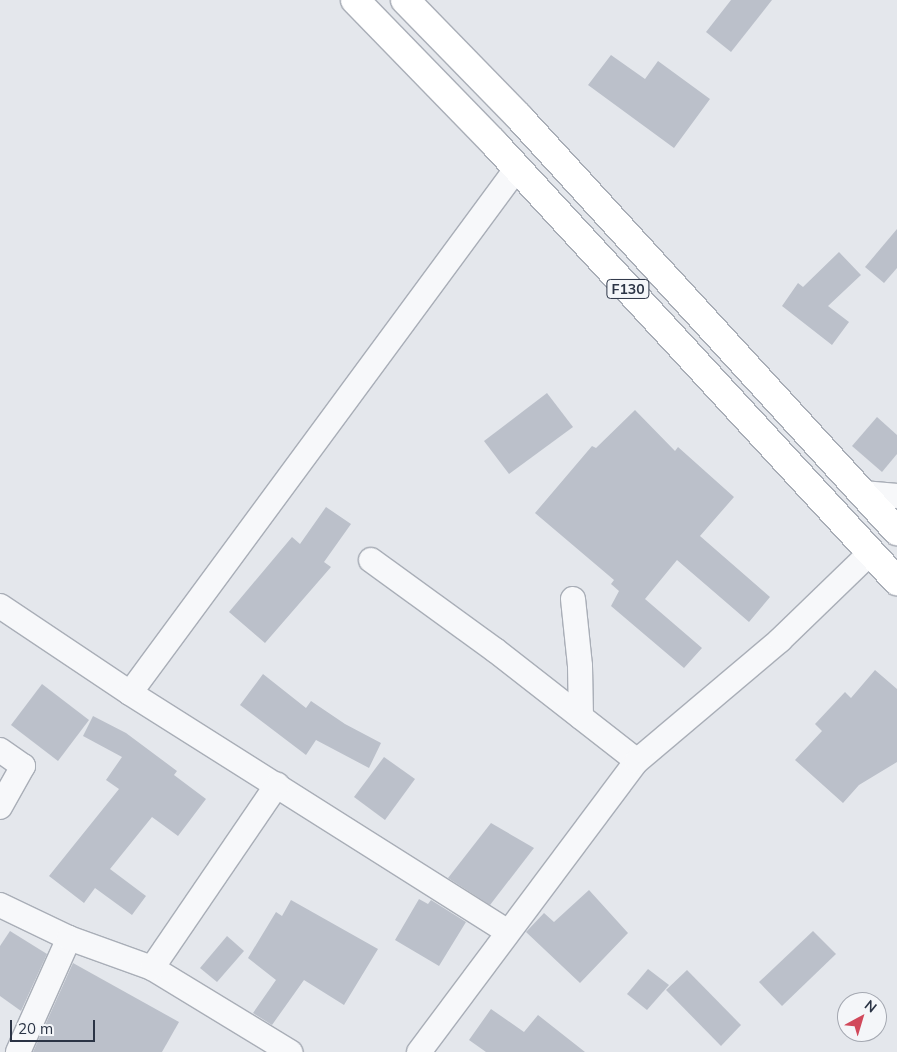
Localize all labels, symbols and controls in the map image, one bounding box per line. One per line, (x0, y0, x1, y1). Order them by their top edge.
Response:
road number: F130 (606, 278, 650, 300)
north arrow (837, 992, 887, 1042)
text: N (861, 996, 881, 1016)
scale bar (12, 1010, 98, 1042)
text: 20 m (18, 1019, 53, 1038)

